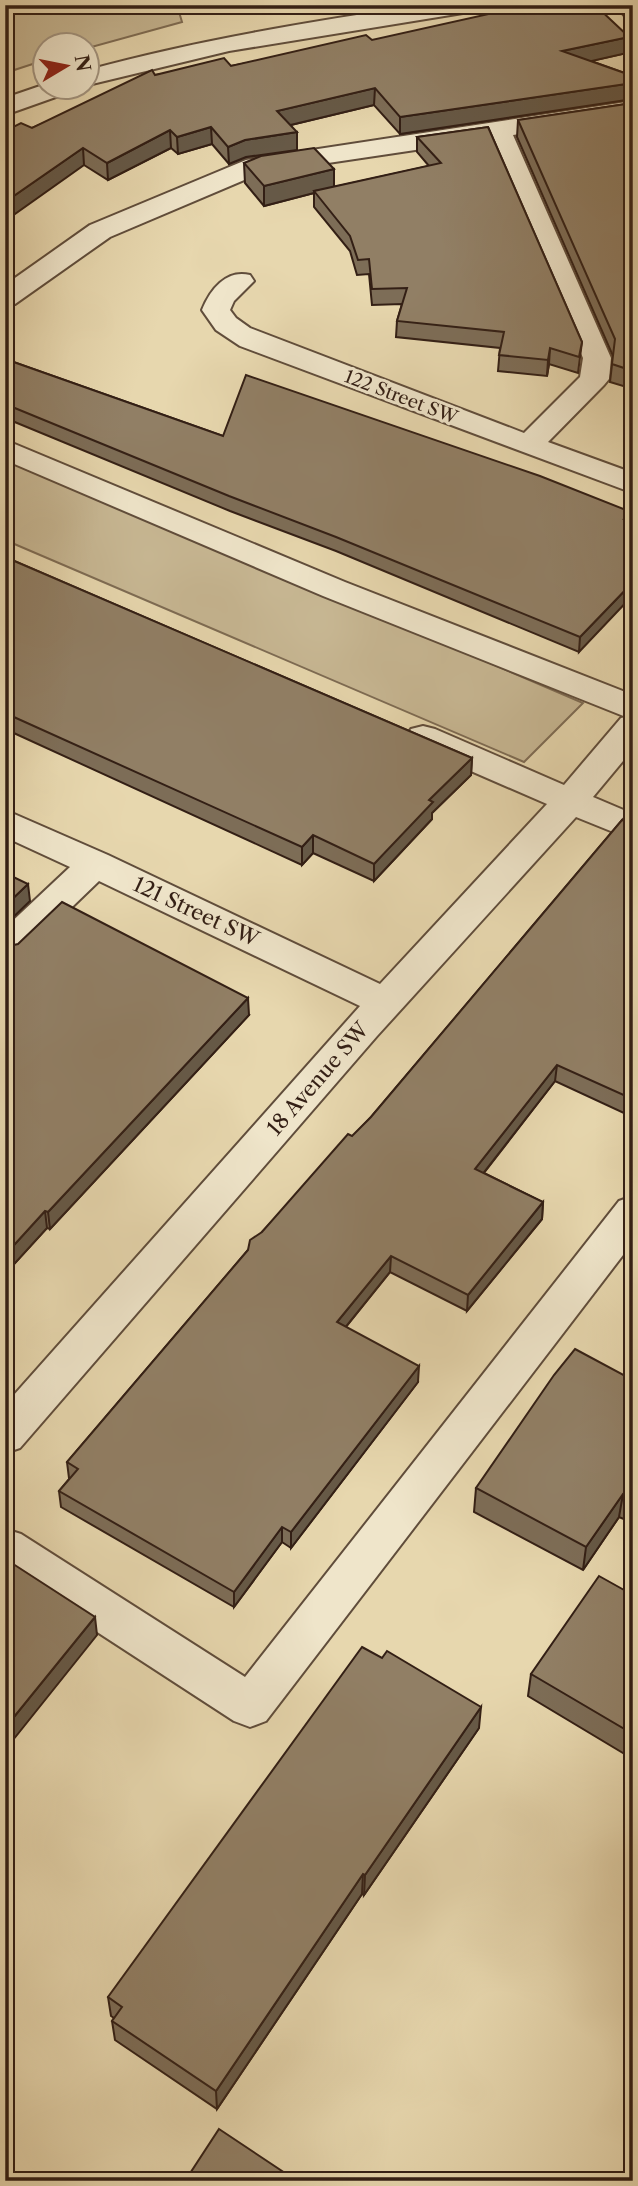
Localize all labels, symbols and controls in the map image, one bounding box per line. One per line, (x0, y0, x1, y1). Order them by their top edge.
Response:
north arrow (32, 32, 102, 102)
text: N (69, 53, 95, 73)
street label: 122 Street SW (341, 365, 462, 429)
street label: 121 Street SW (129, 871, 264, 952)
street label: 18 Avenue SW (262, 1016, 374, 1140)

